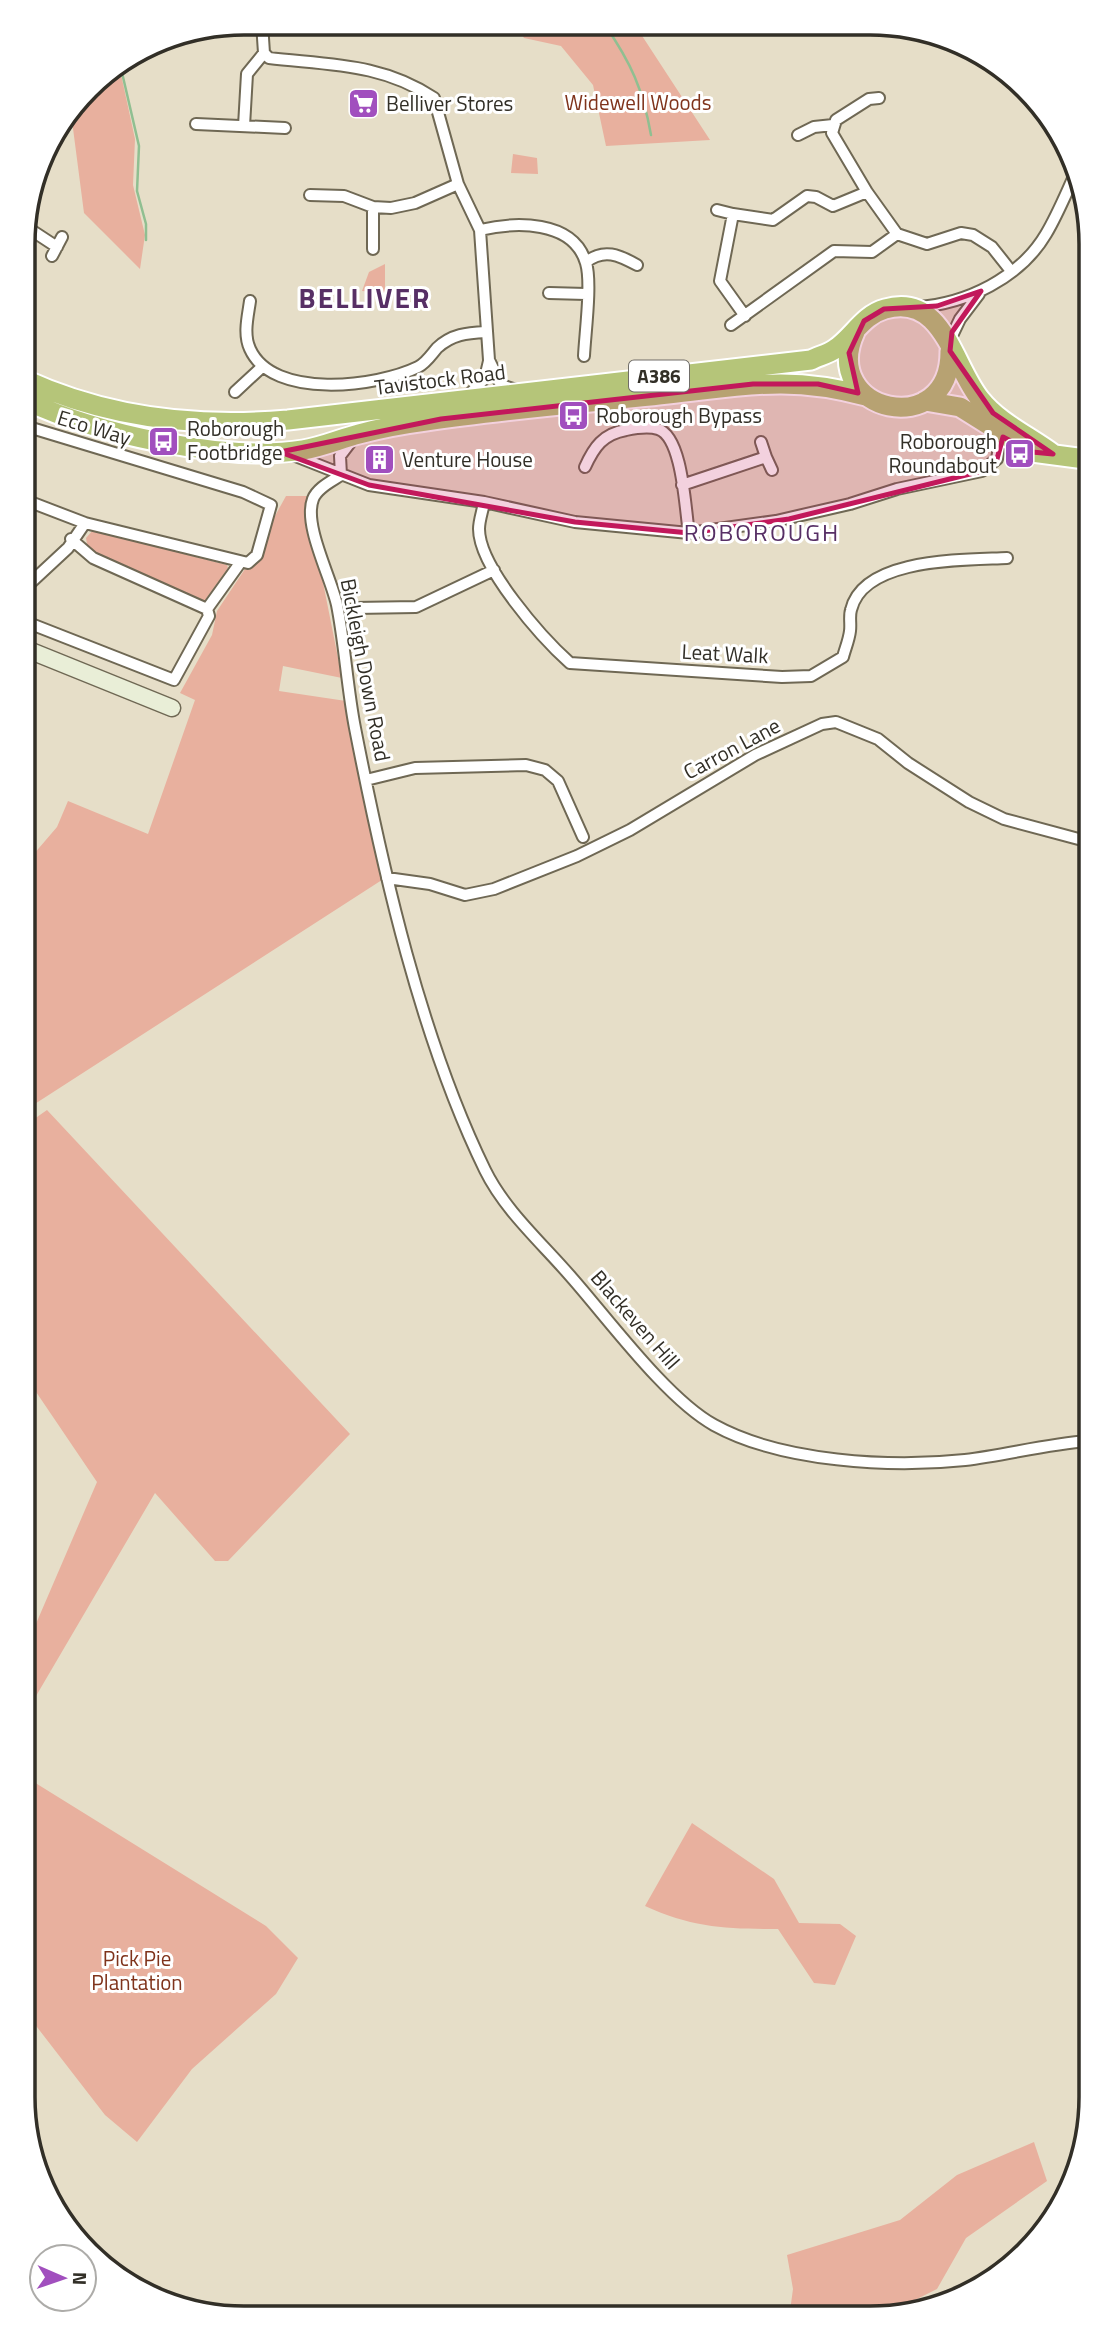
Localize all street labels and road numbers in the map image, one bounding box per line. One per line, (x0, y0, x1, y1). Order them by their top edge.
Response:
street label: Tavistock Road (373, 355, 507, 403)
road number: A386 (629, 360, 689, 392)
street label: Eco Way (54, 401, 135, 453)
street label: Bickleigh Down Road (333, 576, 399, 764)
street label: Leat Walk (681, 635, 769, 671)
street label: Carron Lane (677, 709, 786, 787)
street label: Blackeven Hill (583, 1263, 688, 1376)

